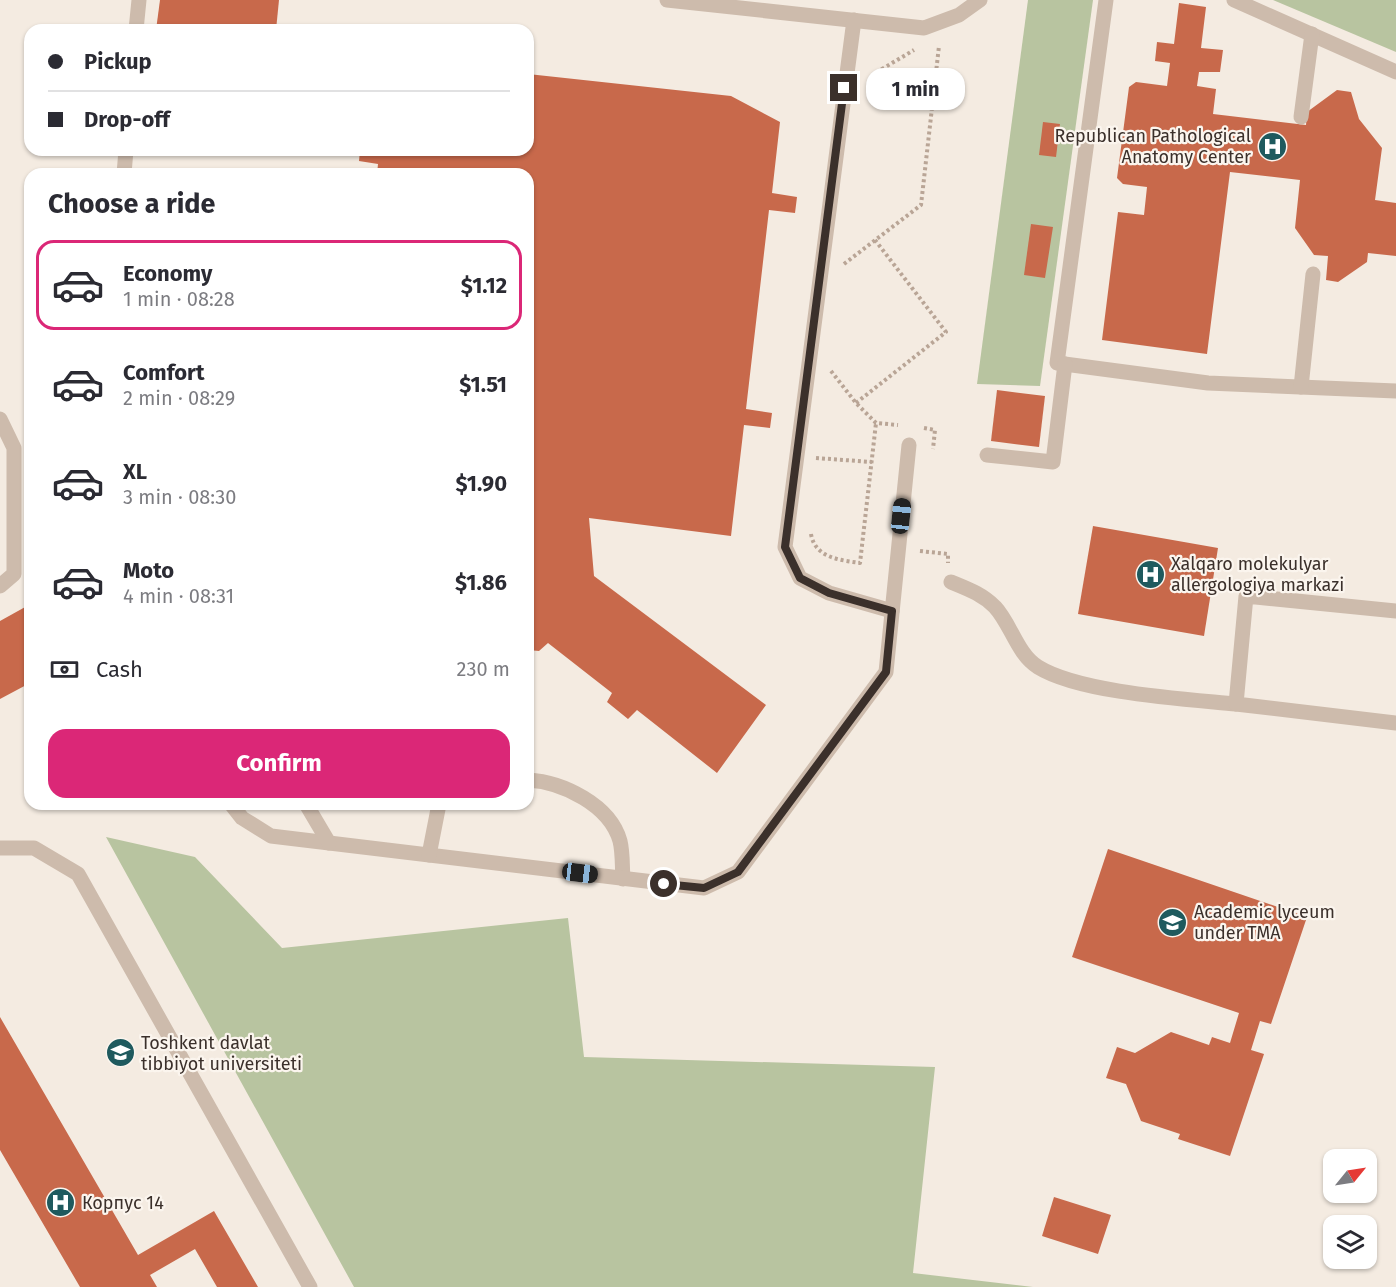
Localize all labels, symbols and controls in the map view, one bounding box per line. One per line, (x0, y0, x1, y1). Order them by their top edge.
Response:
text: Pickup (84, 48, 152, 75)
callout: 1 min (865, 67, 964, 109)
route end (830, 74, 857, 101)
text: 1 min (891, 77, 940, 101)
text: Drop-off (84, 106, 170, 133)
place label: Republican Pathological Anatomy Center (1055, 125, 1251, 168)
hospital icon: Republican Pathological Anatomy Center (1256, 130, 1288, 162)
text: Choose a ride (48, 188, 215, 220)
icon: car (51, 258, 105, 312)
text: Economy (123, 260, 212, 287)
text: $1.12 (461, 272, 507, 299)
text: 1 min · 08:28 (123, 287, 235, 311)
icon: car (51, 357, 105, 411)
text: Comfort (123, 359, 204, 386)
text: $1.51 (459, 371, 507, 398)
text: 2 min · 08:29 (123, 386, 235, 410)
icon: car (51, 456, 105, 510)
text: XL (123, 458, 147, 485)
text: $1.90 (456, 470, 507, 497)
text: 3 min · 08:30 (123, 485, 236, 509)
car (890, 497, 912, 535)
place label: Xalqaro molekulyar allergologiya markazi (1171, 553, 1344, 596)
icon: car (51, 555, 105, 609)
text: Moto (123, 557, 174, 584)
hospital icon: Xalqaro molekulyar allergologiya markazi (1134, 558, 1166, 590)
text: $1.86 (455, 569, 507, 596)
text: 4 min · 08:31 (123, 584, 234, 608)
icon: cash (48, 653, 81, 686)
text: Cash (96, 656, 143, 683)
text: 230 m (457, 657, 510, 681)
button: Confirm (48, 729, 510, 798)
car (561, 862, 599, 884)
route start (650, 870, 677, 897)
place label: Academic lyceum under TMA (1194, 901, 1335, 944)
school or university icon: Academic lyceum under TMA (1157, 906, 1189, 938)
place label: Toshkent davlat tibbiyot universiteti (141, 1032, 302, 1075)
school or university icon: Toshkent davlat tibbiyot universiteti (104, 1037, 136, 1069)
north arrow (1323, 1149, 1377, 1203)
map controls (1323, 1149, 1377, 1269)
hospital icon: Корпус 14 (45, 1187, 77, 1219)
place label: Корпус 14 (82, 1192, 164, 1214)
button: layers (1323, 1215, 1377, 1269)

